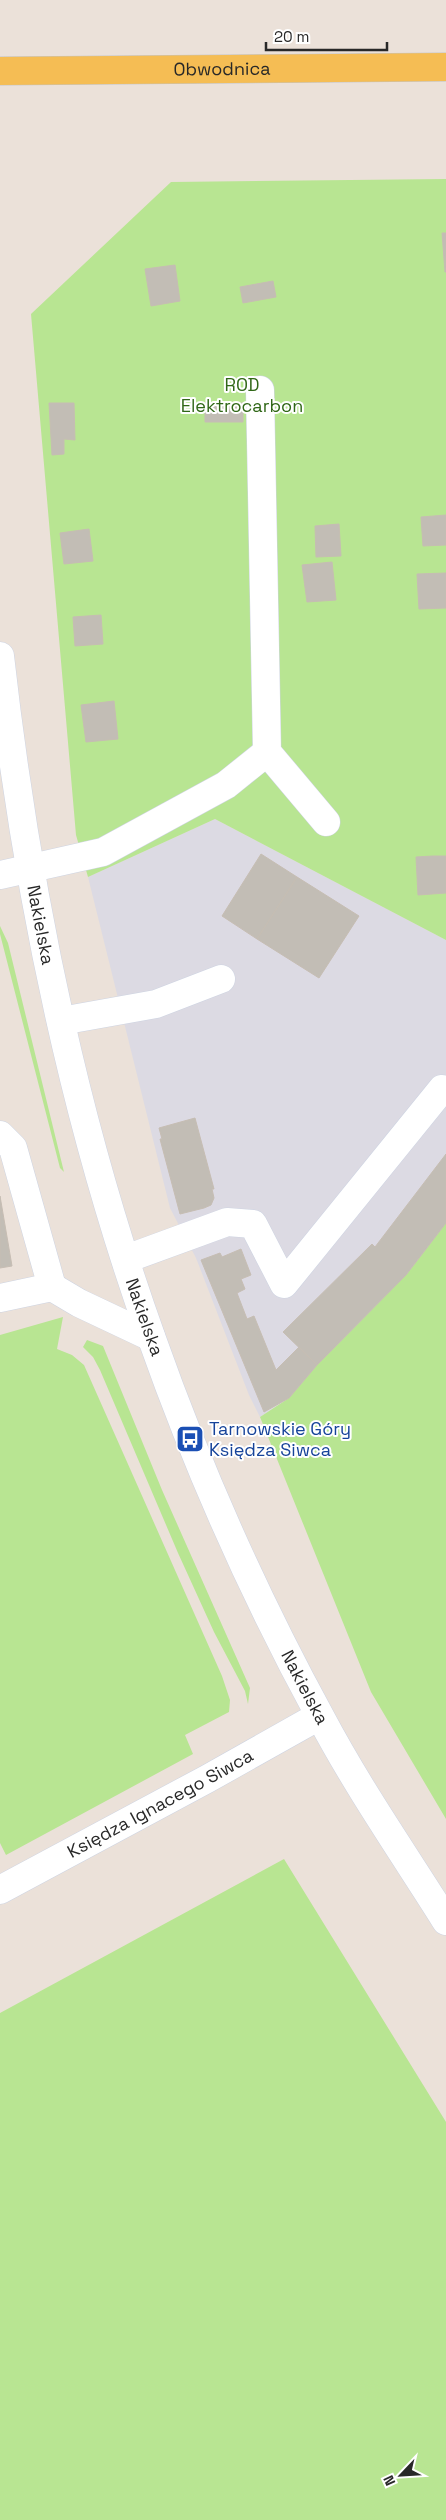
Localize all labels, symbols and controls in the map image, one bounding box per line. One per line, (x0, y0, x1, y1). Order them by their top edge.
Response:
scale bar (266, 20, 387, 52)
text: 20 m (274, 27, 309, 46)
street label: Obwodnica (173, 57, 271, 80)
park label: ROD Elektrocarbon (181, 373, 303, 417)
street label: Nakielska (22, 883, 60, 967)
street label: Nakielska (121, 1275, 169, 1359)
place label: Tarnowskie Góry Księdza Siwca (209, 1417, 351, 1461)
bus stop icon: Tarnowskie Góry Księdza Siwca (175, 1424, 205, 1454)
street label: Nakielska (276, 1646, 334, 1728)
street label: Księdza Ignacego Siwca (63, 1743, 257, 1863)
north arrow (376, 2450, 426, 2500)
text: N (379, 2472, 399, 2489)

